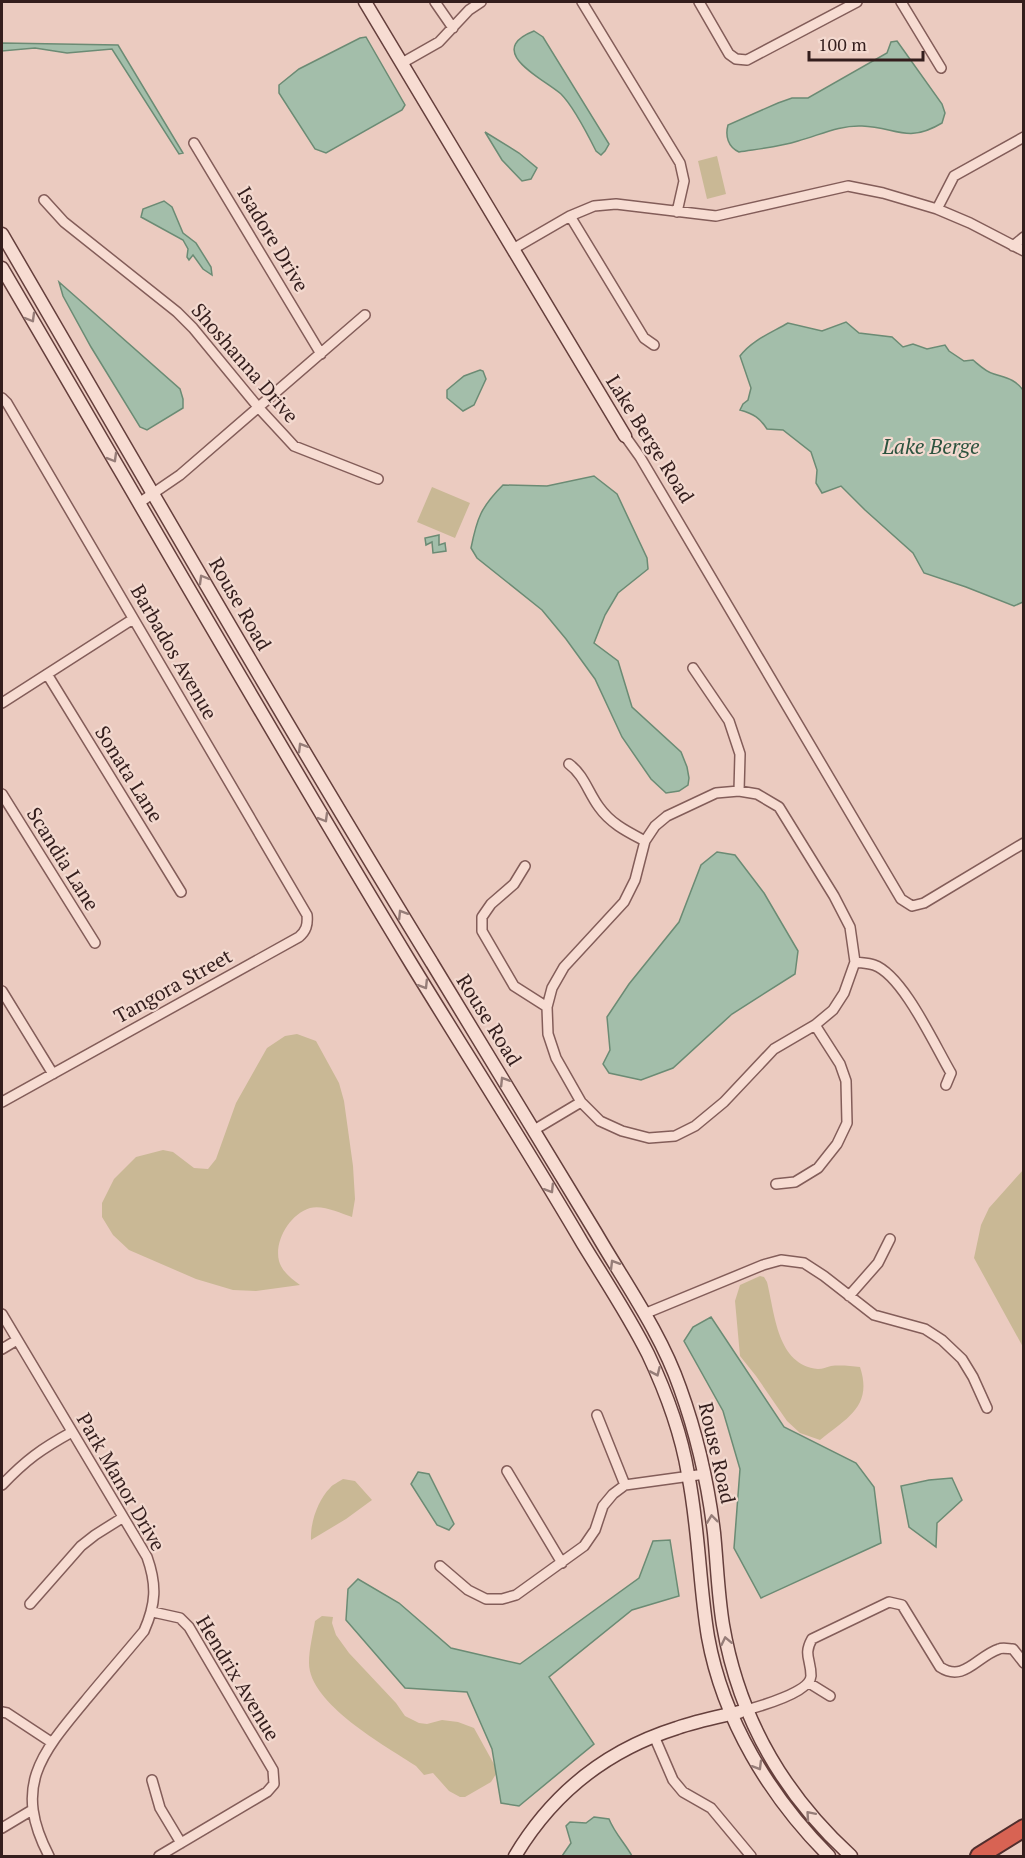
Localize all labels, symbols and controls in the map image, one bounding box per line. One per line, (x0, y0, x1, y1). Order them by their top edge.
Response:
scale bar (809, 24, 923, 62)
text: 100 m (818, 32, 867, 56)
street label: Isadore Drive (231, 181, 315, 296)
street label: Shoshanna Drive (186, 297, 305, 428)
one-way arrow (24, 312, 35, 322)
street label: Lake Berge Road (600, 370, 701, 508)
water label: Lake Berge (881, 432, 980, 460)
one-way arrow (106, 452, 117, 462)
street label: Rouse Road (203, 552, 278, 655)
one-way arrow (199, 575, 210, 585)
street label: Barbados Avenue (125, 579, 224, 724)
street label: Sonata Lane (89, 720, 170, 827)
one-way arrow (298, 743, 309, 753)
street label: Scandia Lane (21, 802, 106, 916)
one-way arrow (317, 812, 328, 822)
one-way arrow (397, 910, 409, 920)
street label: Tangora Street (109, 942, 237, 1029)
street label: Rouse Road (451, 969, 528, 1071)
one-way arrow (417, 979, 429, 989)
one-way arrow (500, 1076, 511, 1087)
one-way arrow (543, 1183, 555, 1193)
one-way arrow (609, 1260, 621, 1270)
one-way arrow (648, 1366, 660, 1377)
street label: Rouse Road (693, 1400, 742, 1506)
street label: Park Manor Drive (71, 1408, 172, 1556)
one-way arrow (706, 1515, 719, 1524)
street label: Hendrix Avenue (190, 1610, 286, 1745)
one-way arrow (720, 1636, 733, 1646)
one-way arrow (751, 1760, 763, 1770)
one-way arrow (806, 1811, 817, 1822)

